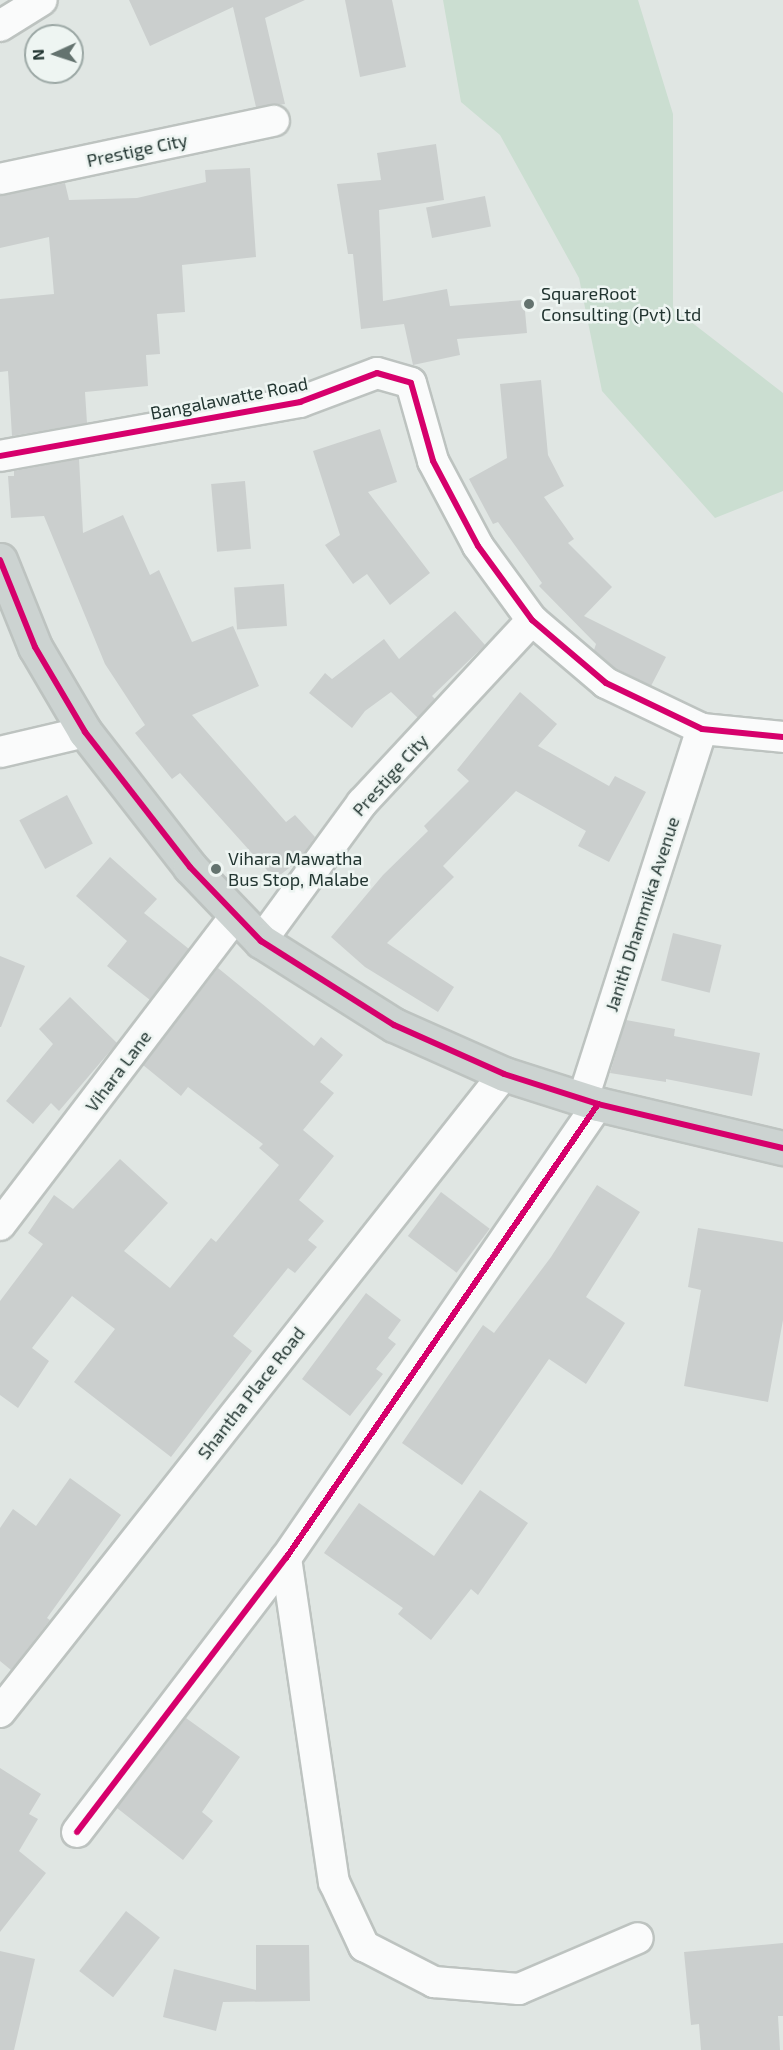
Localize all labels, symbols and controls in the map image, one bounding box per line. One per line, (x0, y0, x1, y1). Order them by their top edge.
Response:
north arrow (24, 24, 84, 84)
text: N (28, 49, 47, 61)
street label: Prestige City (85, 129, 189, 171)
place label: SquareRoot Consulting (Pvt) Ltd (541, 283, 701, 326)
marker: SquareRoot Consulting (Pvt) Ltd (522, 297, 536, 311)
street label: Bangalawatte Road (148, 372, 310, 424)
street label: Prestige City (348, 730, 432, 820)
street label: Janith Dhammika Avenue (600, 814, 684, 1014)
place label: Vihara Mawatha Bus Stop, Malabe (228, 848, 369, 890)
marker: Vihara Mawatha Bus Stop, Malabe (209, 862, 223, 876)
street label: Vihara Lane (80, 1026, 156, 1116)
street label: Shantha Place Road (193, 1323, 309, 1463)

